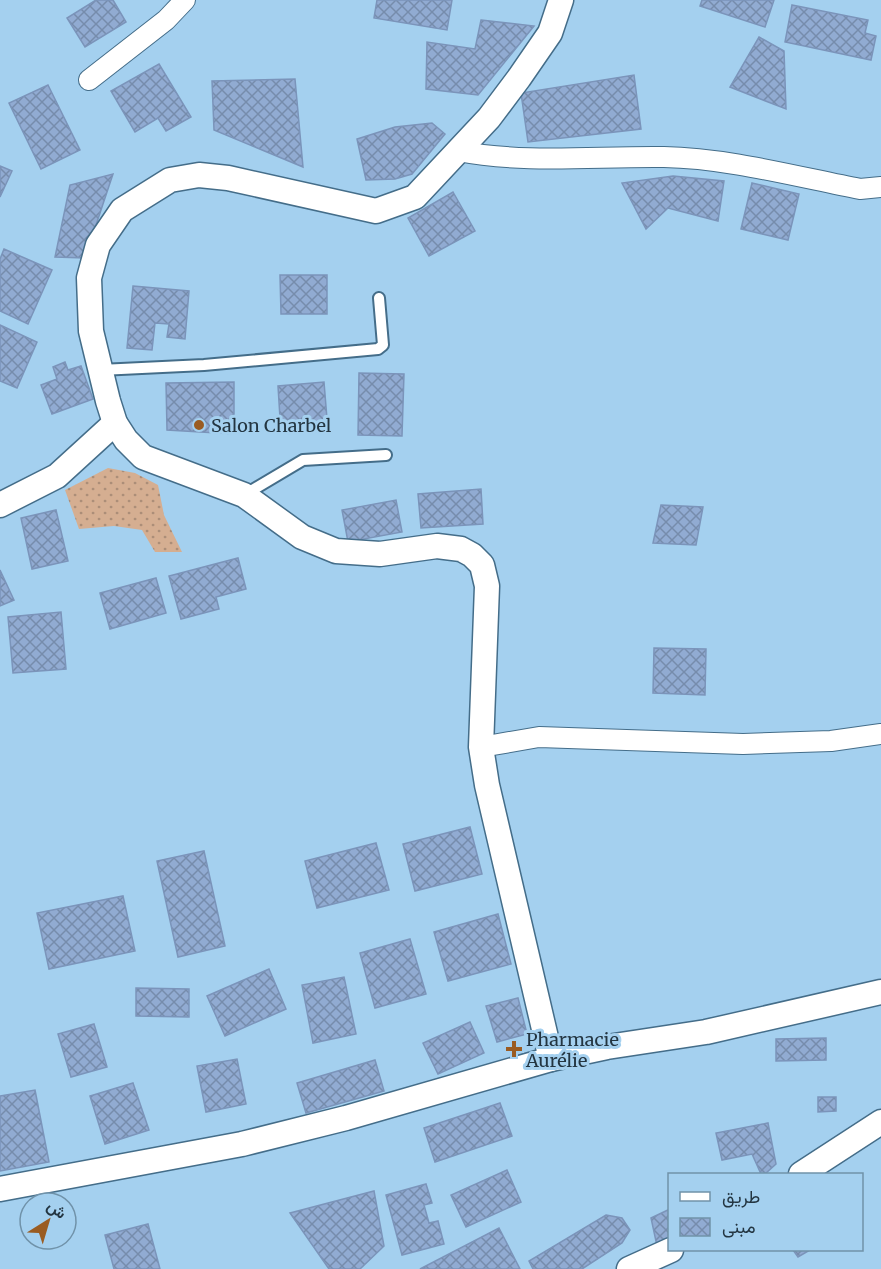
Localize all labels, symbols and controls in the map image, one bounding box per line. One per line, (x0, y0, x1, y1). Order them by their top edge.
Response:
place label: Salon Charbel (211, 414, 332, 437)
marker: Salon Charbel (192, 418, 206, 432)
place label: Pharmacie Aurélie (525, 1028, 619, 1072)
marker: Pharmacie Aurélie (507, 1042, 521, 1056)
legend (668, 1173, 863, 1251)
text: طريق (722, 1185, 760, 1208)
north arrow (18, 1191, 78, 1251)
text: ش (43, 1195, 71, 1223)
text: مبنى (722, 1215, 756, 1238)

